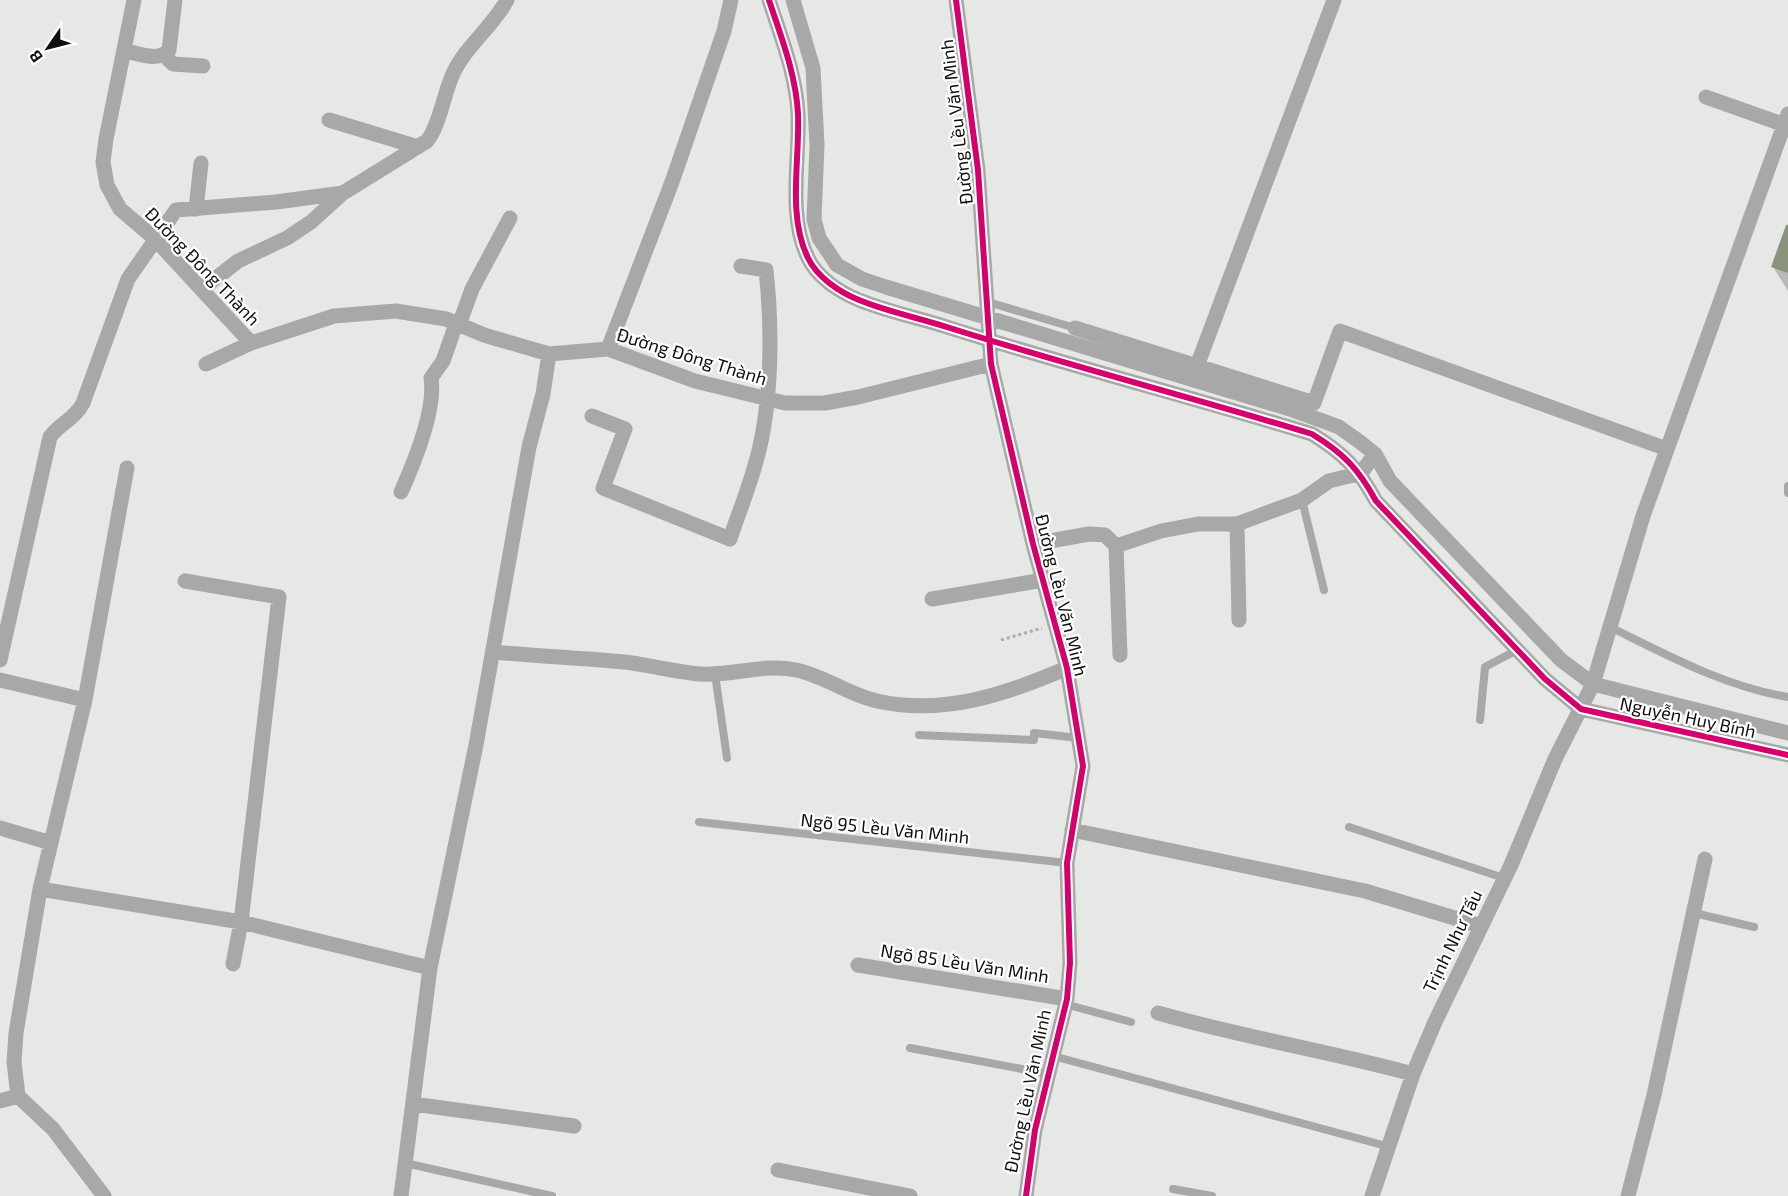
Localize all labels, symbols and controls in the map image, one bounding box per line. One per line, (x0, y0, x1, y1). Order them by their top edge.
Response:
north arrow (18, 18, 78, 78)
street label: Đường Lều Văn Minh (935, 38, 977, 206)
text: B (25, 47, 46, 67)
street label: Đường Đông Thành (141, 202, 265, 330)
street label: Đường Đông Thành (614, 323, 770, 389)
street label: Đường Lều Văn Minh (1031, 512, 1093, 678)
street label: Nguyễn Huy Bính (1618, 692, 1758, 742)
street label: Ngõ 95 Lều Văn Minh (800, 808, 970, 848)
street label: Trịnh Như Tấu (1418, 886, 1486, 996)
street label: Ngõ 85 Lều Văn Minh (879, 939, 1051, 987)
street label: Đường Lều Văn Minh (999, 1007, 1055, 1175)

